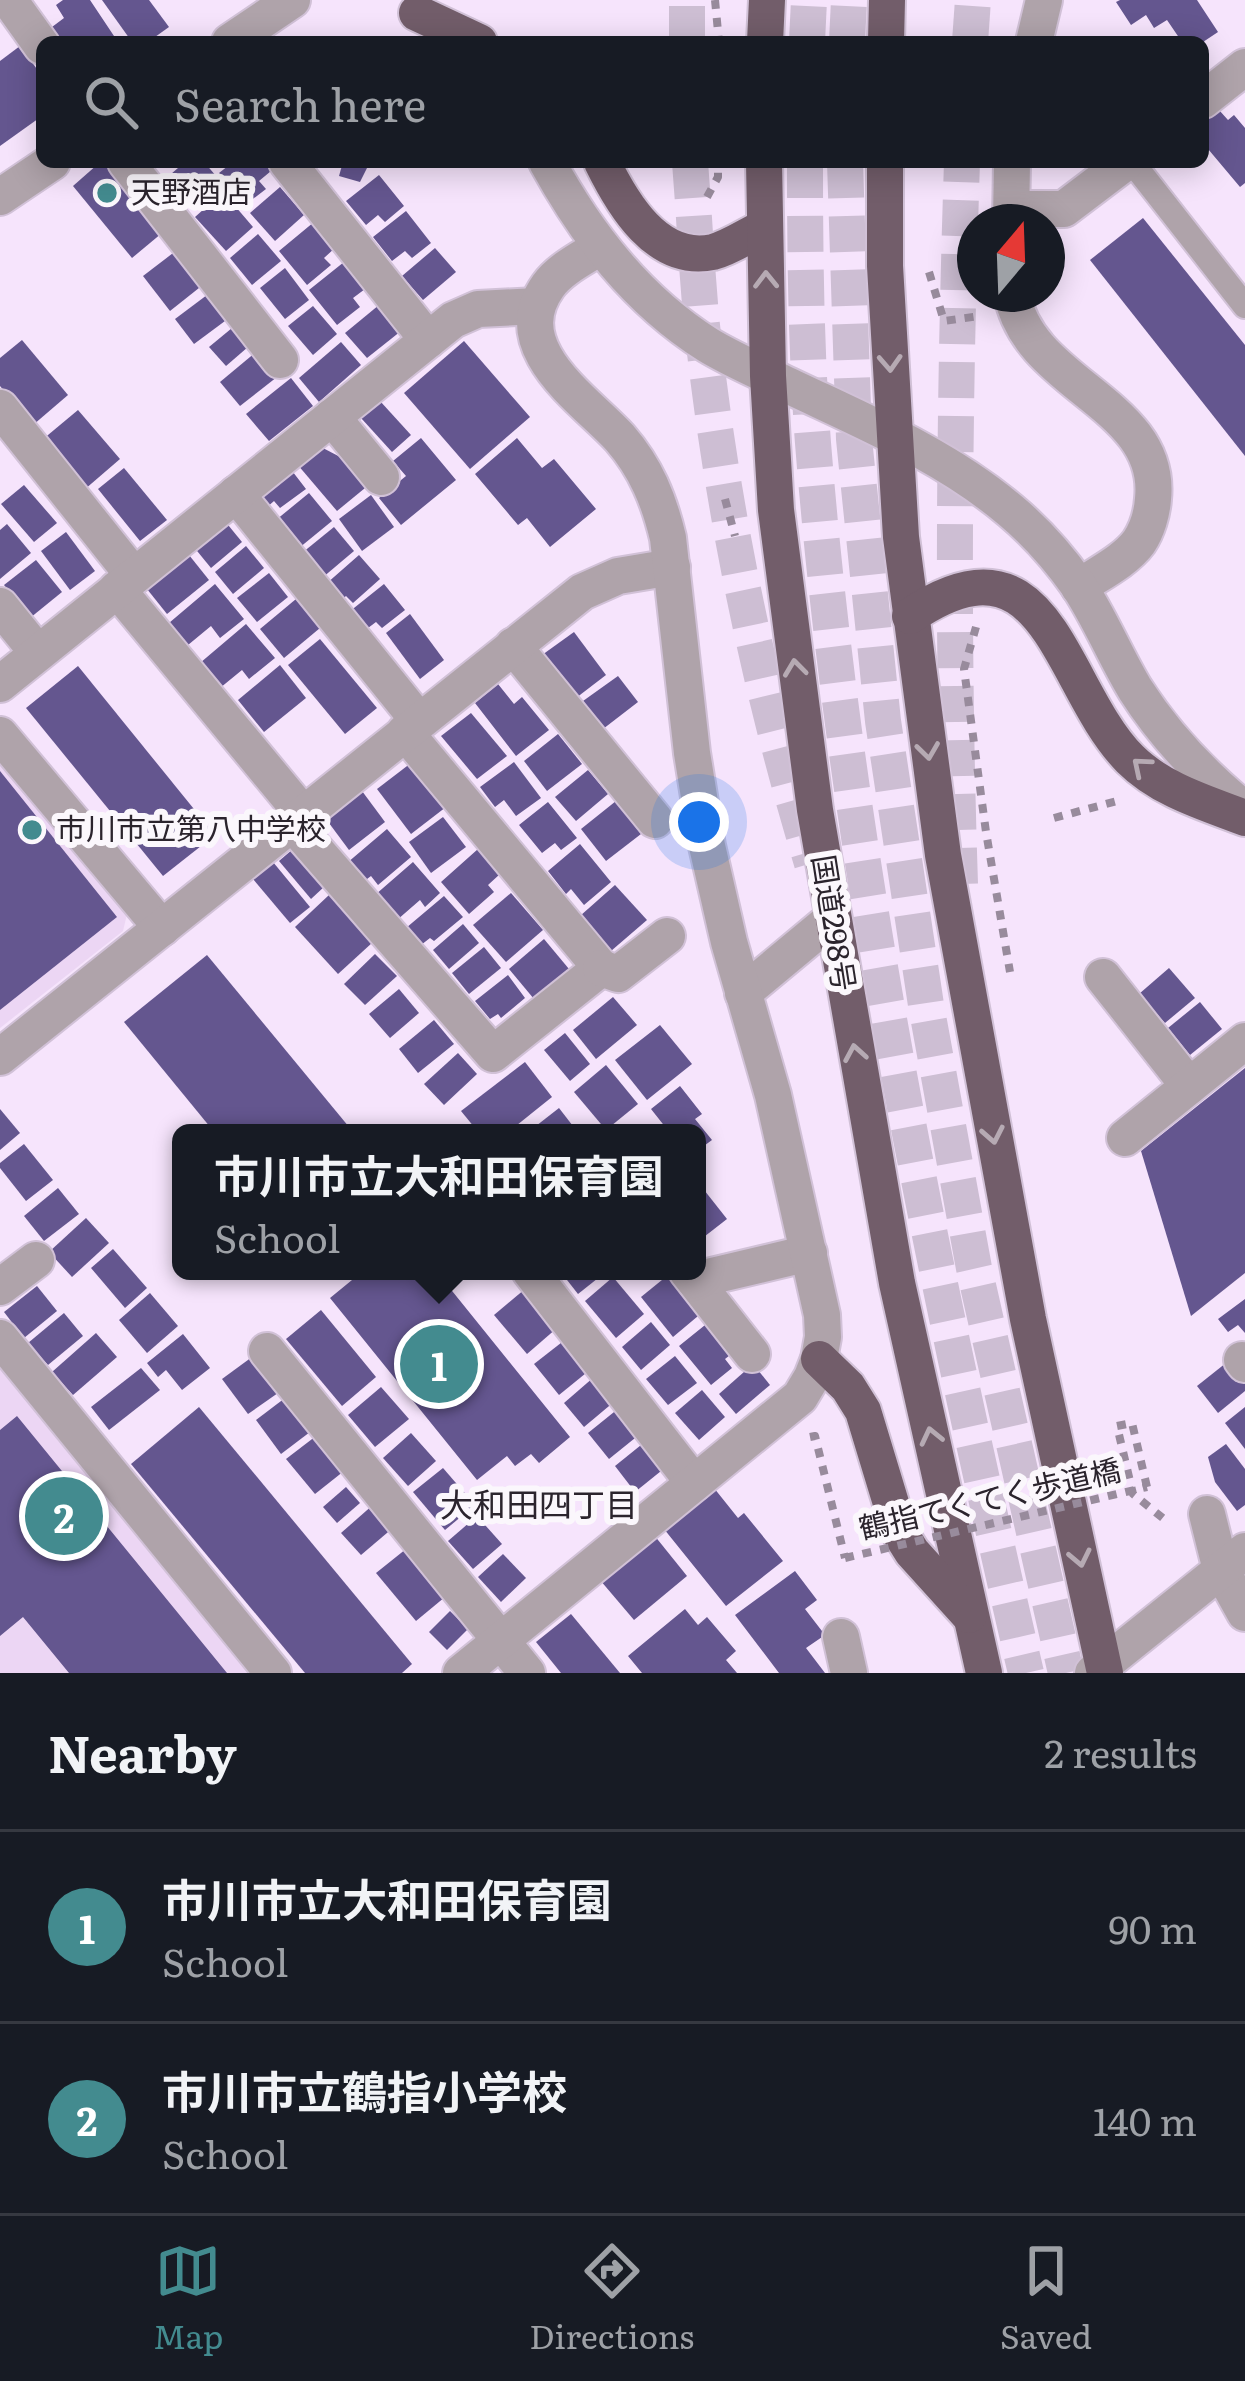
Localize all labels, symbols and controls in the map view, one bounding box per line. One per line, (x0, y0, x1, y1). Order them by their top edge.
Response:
search box (36, 36, 1209, 168)
icon: search (78, 69, 144, 135)
text: Search here (174, 69, 426, 136)
place label: 天野酒店 (131, 168, 251, 212)
marker: 天野酒店 (94, 180, 120, 206)
north arrow (957, 204, 1065, 312)
one-way arrow (753, 270, 779, 288)
one-way arrow (877, 354, 903, 373)
one-way arrow (783, 658, 809, 678)
one-way arrow (914, 741, 940, 761)
one-way arrow (1133, 759, 1155, 781)
your location (669, 792, 729, 852)
place label: 市川市立第八中学校 (56, 805, 326, 849)
marker: 市川市立第八中学校 (19, 817, 45, 843)
street label: 国道298号 (803, 851, 868, 994)
one-way arrow (844, 1044, 869, 1064)
popup (172, 1124, 706, 1280)
one-way arrow (979, 1125, 1005, 1145)
text: 市川市立大和田保育園 (214, 1140, 664, 1207)
text: School (214, 1207, 340, 1265)
pin: 1 (400, 1319, 478, 1409)
one-way arrow (920, 1426, 945, 1446)
street label: 鶴指てくてく歩道橋 (854, 1446, 1125, 1549)
pin: 2 (25, 1471, 103, 1561)
district label: 大和田四丁目 (440, 1478, 638, 1527)
one-way arrow (1067, 1548, 1092, 1568)
text: Nearby (48, 1713, 237, 1789)
text: 2 results (1044, 1722, 1197, 1780)
text: 市川市立大和田保育園 (162, 1864, 612, 1931)
text: 1 (79, 1898, 95, 1956)
text: 90 m (1108, 1898, 1197, 1956)
text: School (162, 1931, 288, 1989)
text: 市川市立鶴指小学校 (162, 2056, 567, 2123)
text: 2 (77, 2090, 97, 2148)
text: 140 m (1093, 2090, 1197, 2148)
text: School (162, 2123, 288, 2181)
tab: Map (153, 2238, 223, 2359)
tab: Directions (529, 2238, 694, 2359)
tab: Saved (1000, 2238, 1092, 2359)

